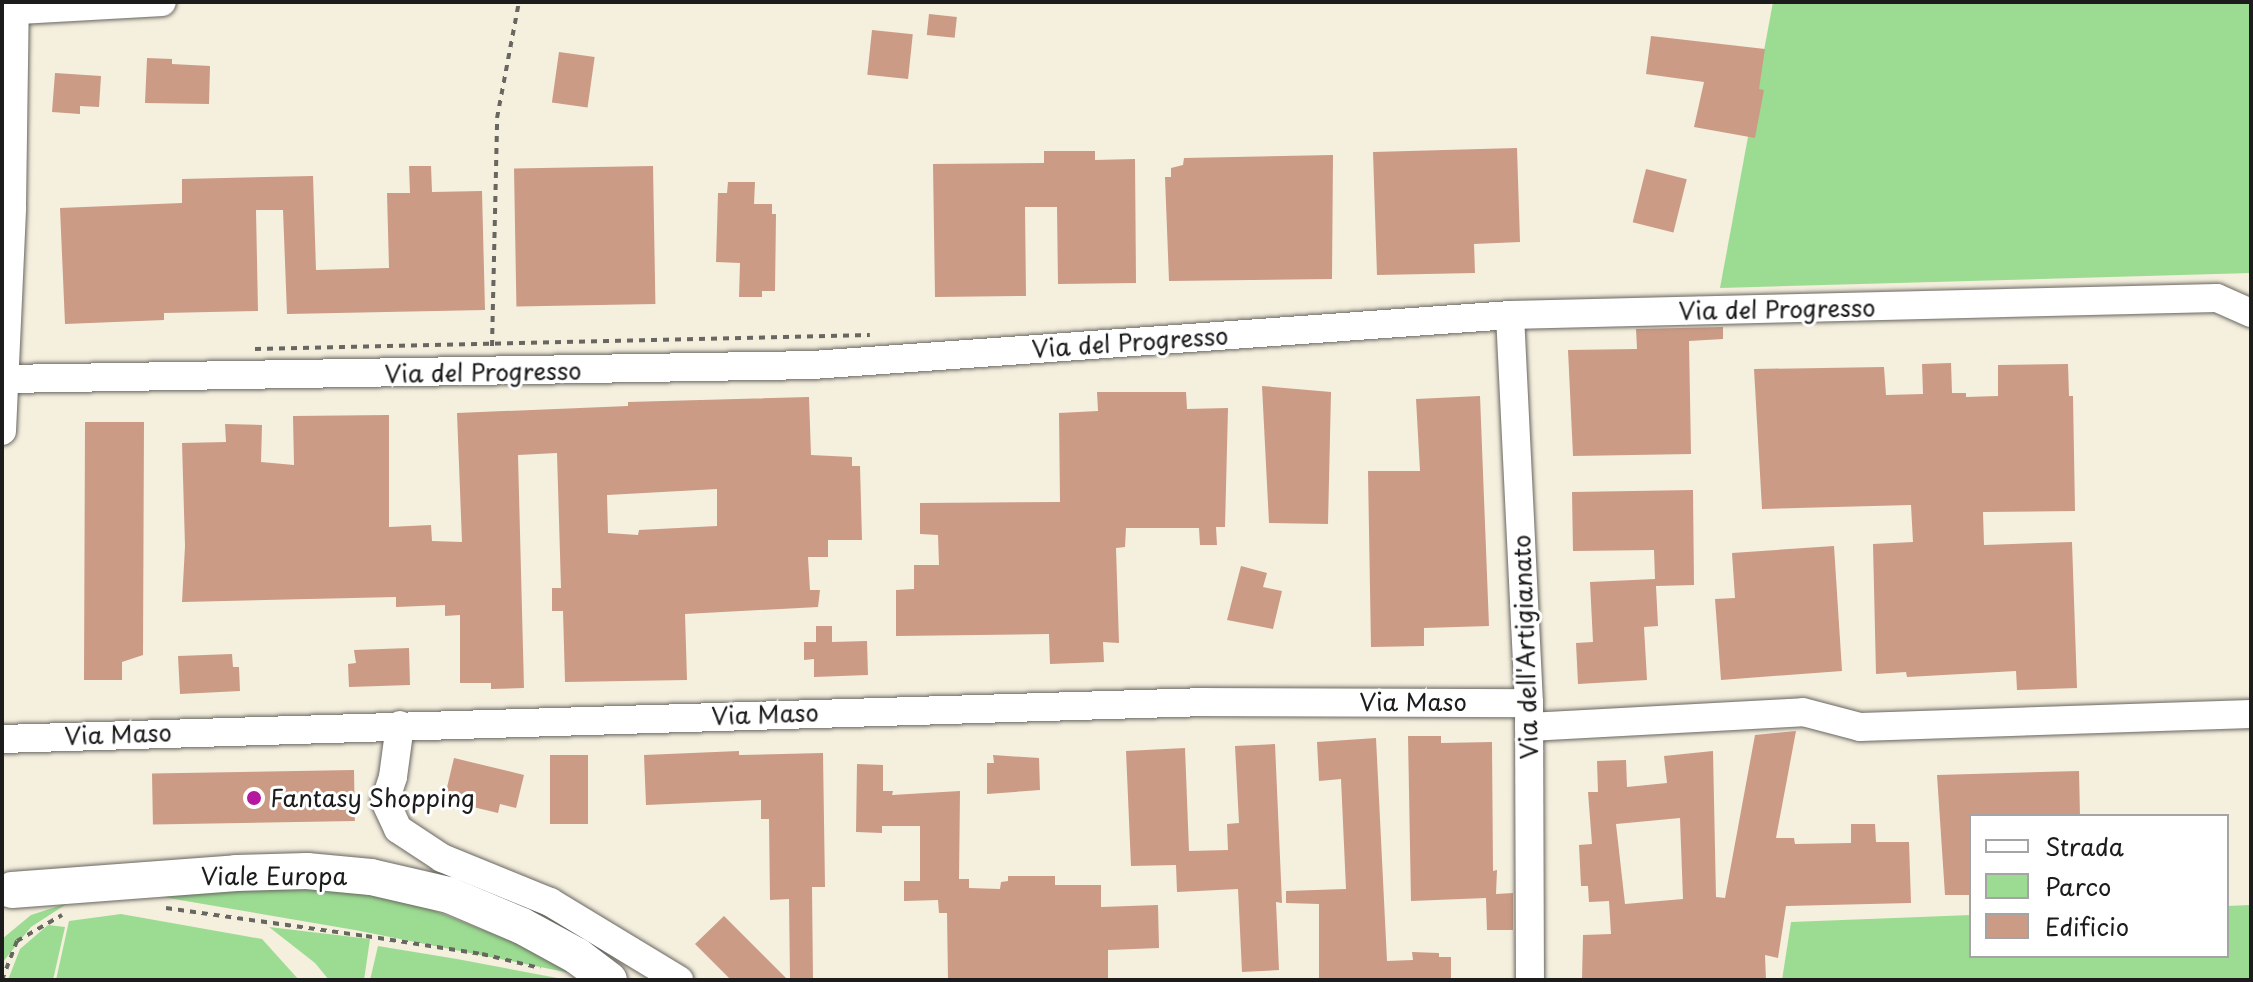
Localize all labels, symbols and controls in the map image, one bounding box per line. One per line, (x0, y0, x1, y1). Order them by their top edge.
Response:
street label: Via del Progresso (1677, 293, 1877, 325)
street label: Via del Progresso (1030, 321, 1230, 363)
street label: Via del Progresso (383, 356, 583, 388)
street label: Via dell'Artigianato (1507, 535, 1543, 759)
street label: Via Maso (1360, 688, 1466, 716)
street label: Via Maso (711, 698, 819, 730)
street label: Via Maso (64, 718, 172, 750)
place label: Fantasy Shopping (270, 784, 476, 812)
marker: Fantasy Shopping (245, 789, 263, 807)
legend (1969, 814, 2229, 958)
text: Strada (2045, 828, 2124, 864)
street label: Viale Europa (200, 862, 348, 890)
text: Parco (2045, 868, 2111, 904)
text: Edificio (2045, 908, 2129, 944)

